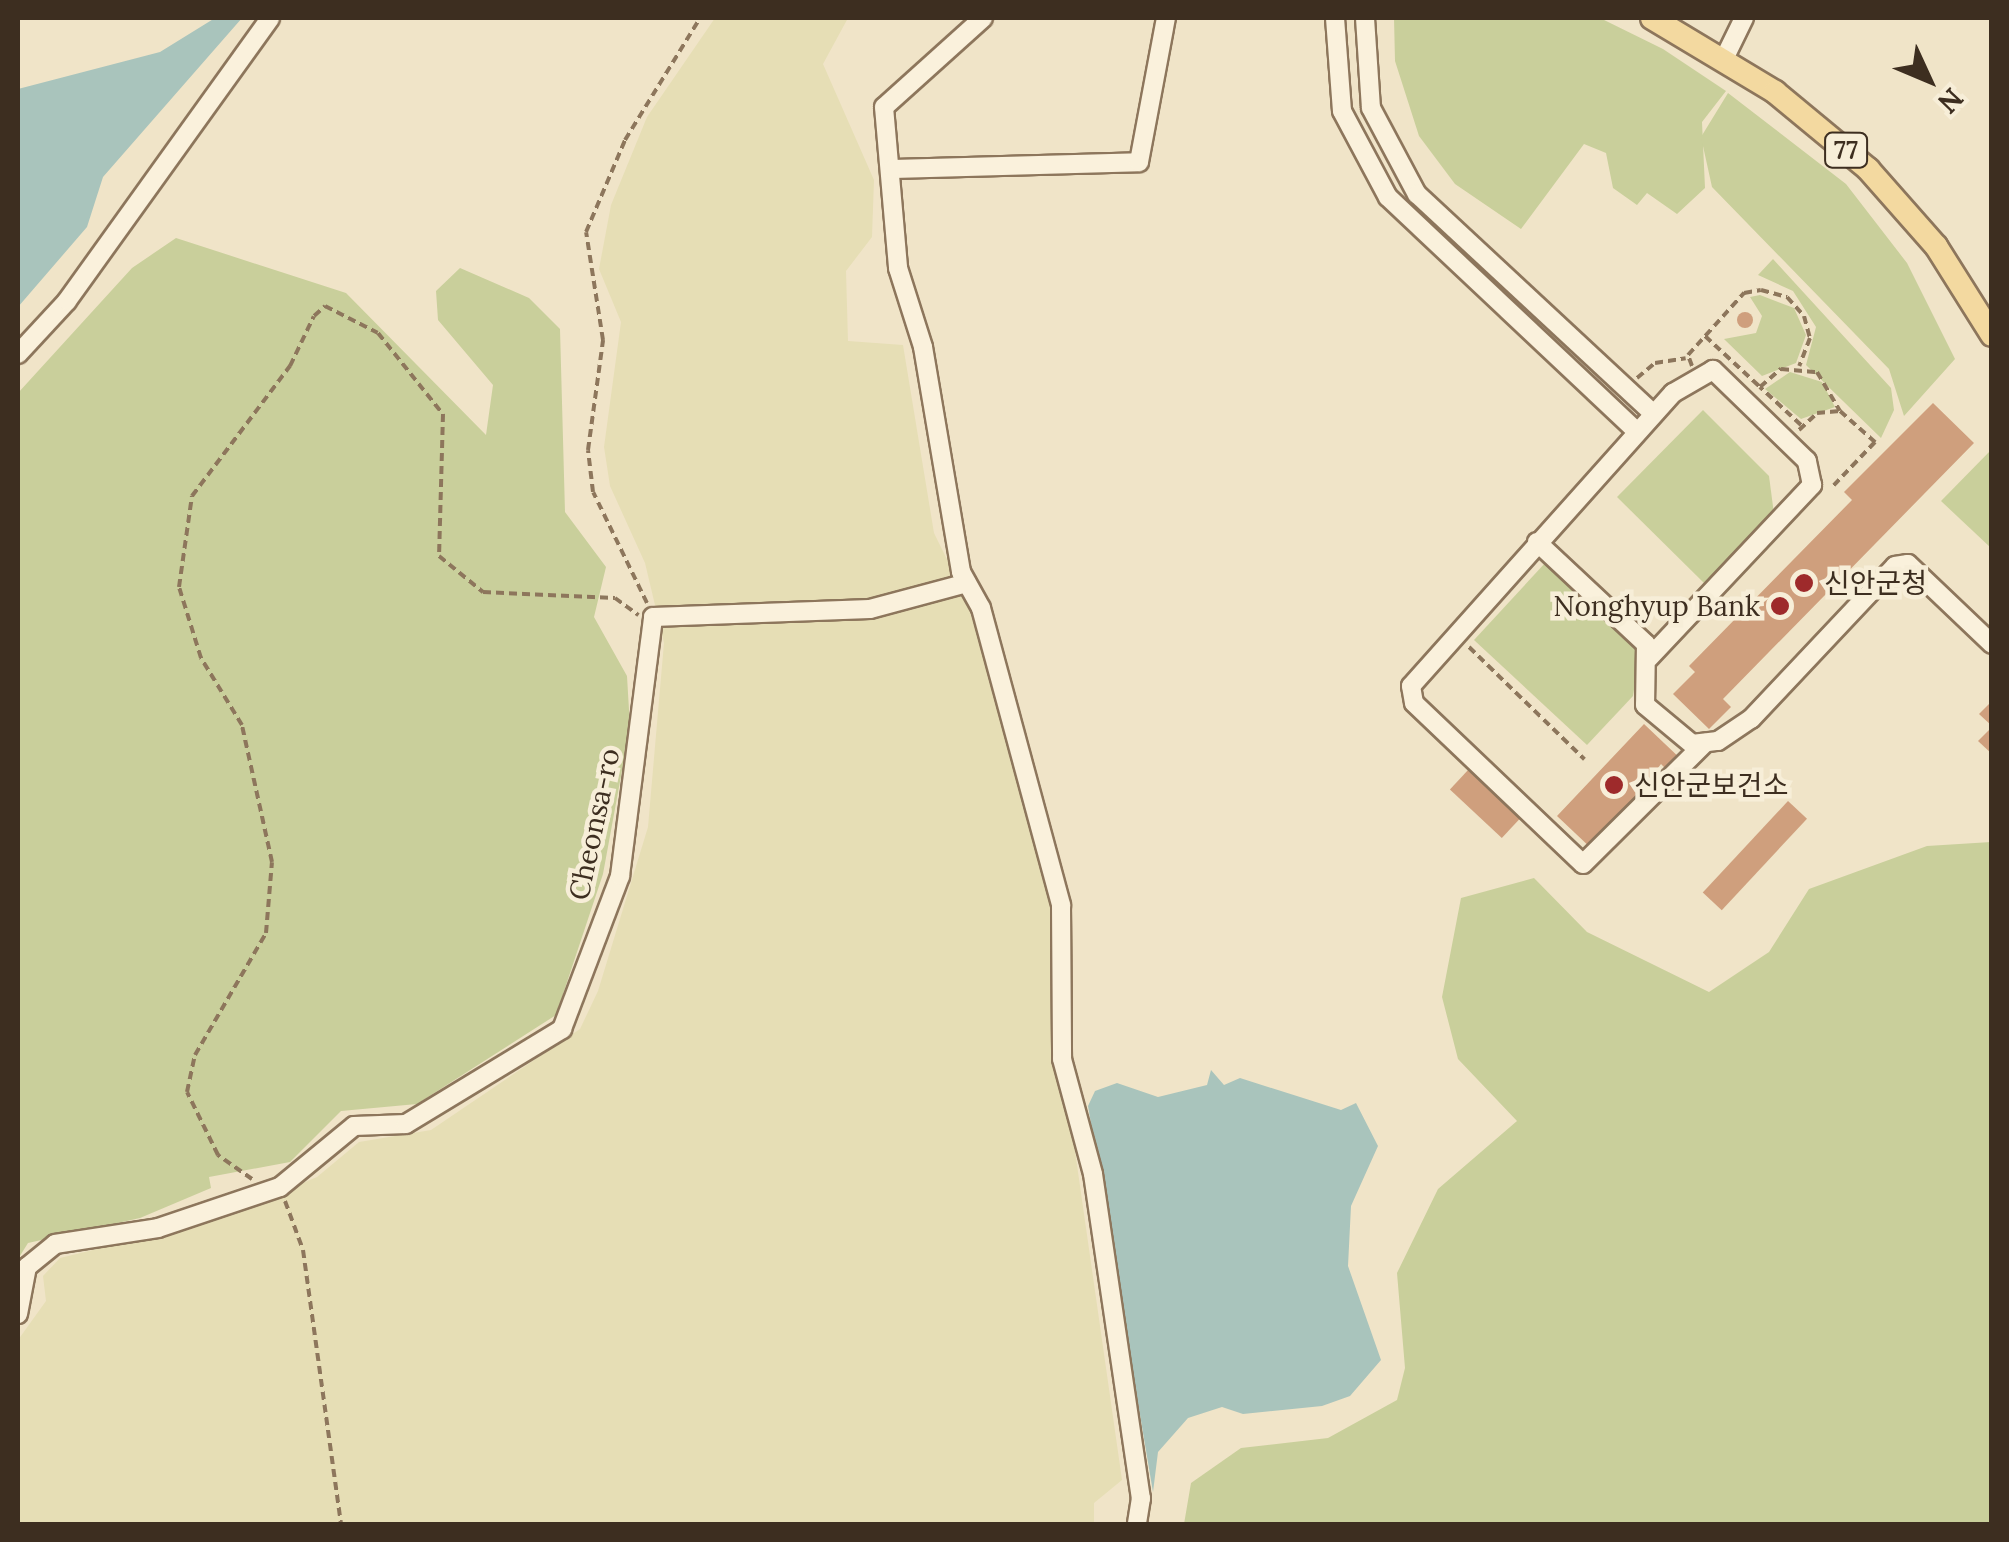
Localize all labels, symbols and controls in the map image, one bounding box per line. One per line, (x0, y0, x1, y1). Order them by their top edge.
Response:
north arrow (1879, 30, 1979, 130)
text: N (1930, 81, 1971, 121)
road number: 77 (1824, 130, 1868, 170)
place label: 신안군청 (1824, 566, 1927, 600)
marker: 신안군청 (1793, 572, 1815, 594)
place label: Nonghyup Bank (1553, 589, 1760, 623)
marker: Nonghyup Bank (1769, 595, 1791, 617)
street label: Cheonsa-ro (562, 745, 626, 903)
place label: 신안군보건소 (1634, 768, 1789, 802)
marker: 신안군보건소 (1603, 774, 1625, 796)

